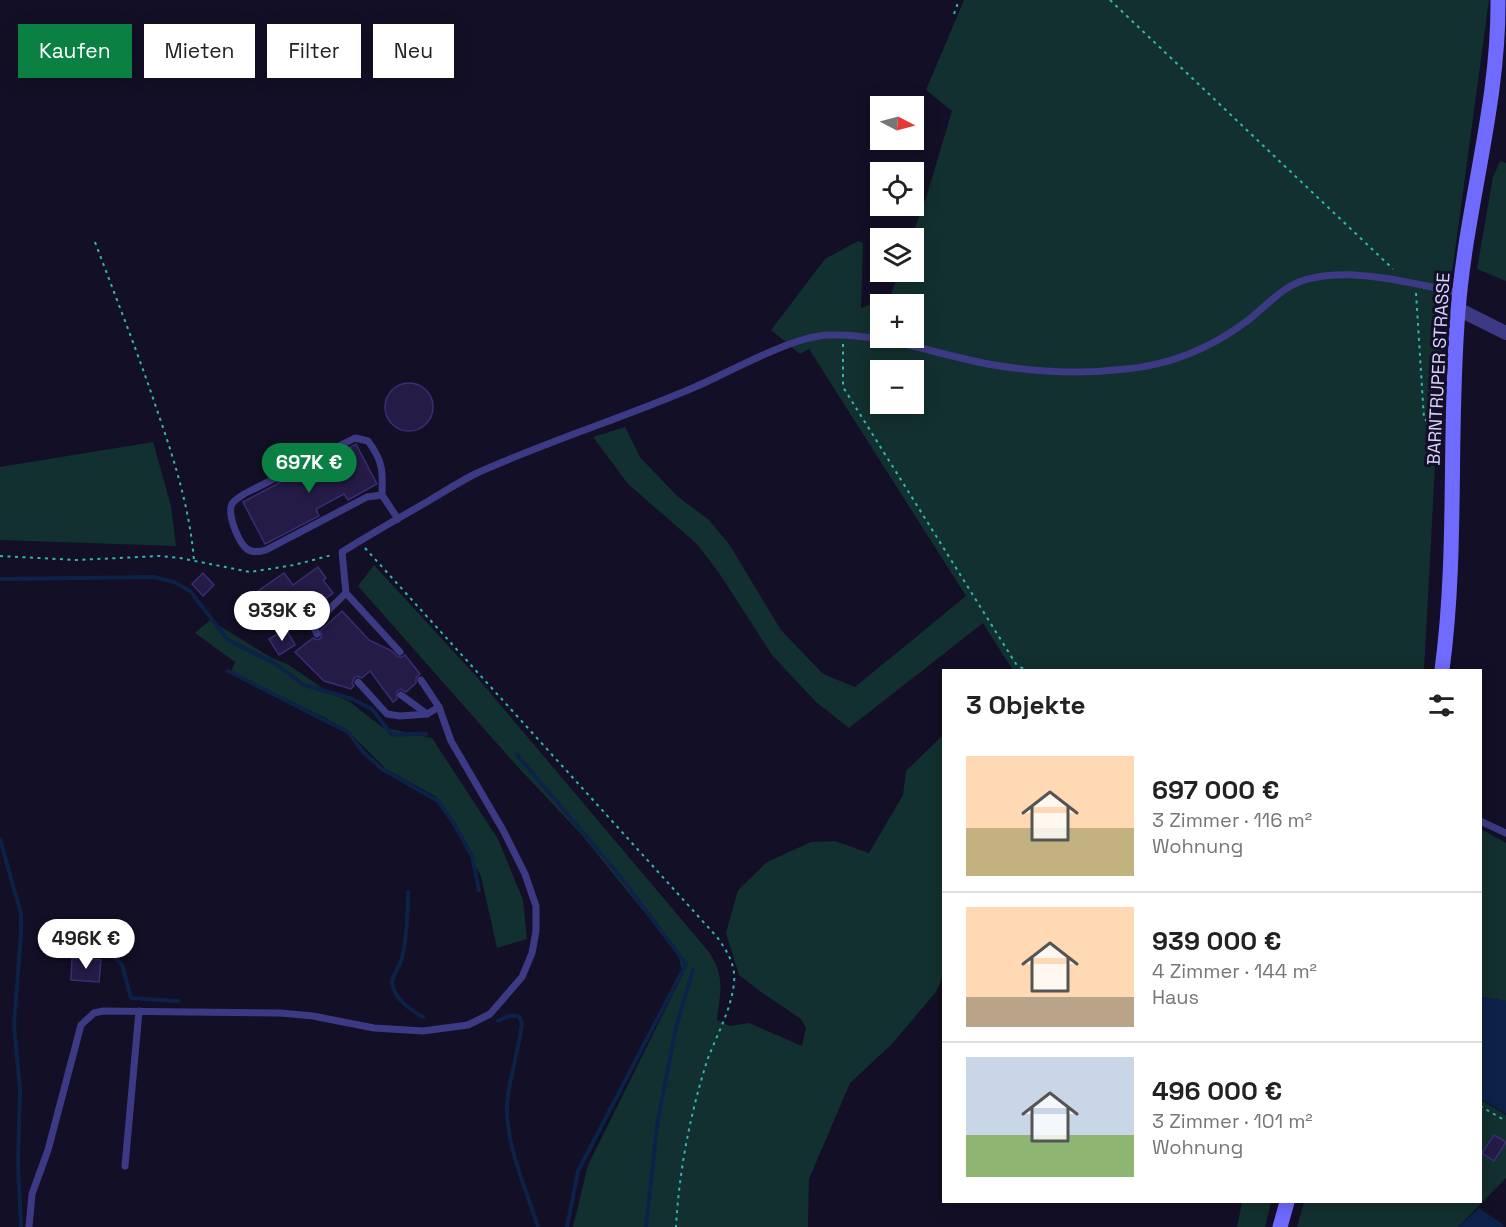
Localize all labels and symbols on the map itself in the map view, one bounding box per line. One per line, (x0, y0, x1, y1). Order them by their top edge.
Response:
north arrow (870, 96, 924, 150)
street label: BARNTRUPER STRASSE (1421, 272, 1455, 466)
pin: 697K € (260, 443, 358, 494)
pin: 939K € (233, 591, 331, 642)
pin: 496K € (37, 919, 135, 970)

